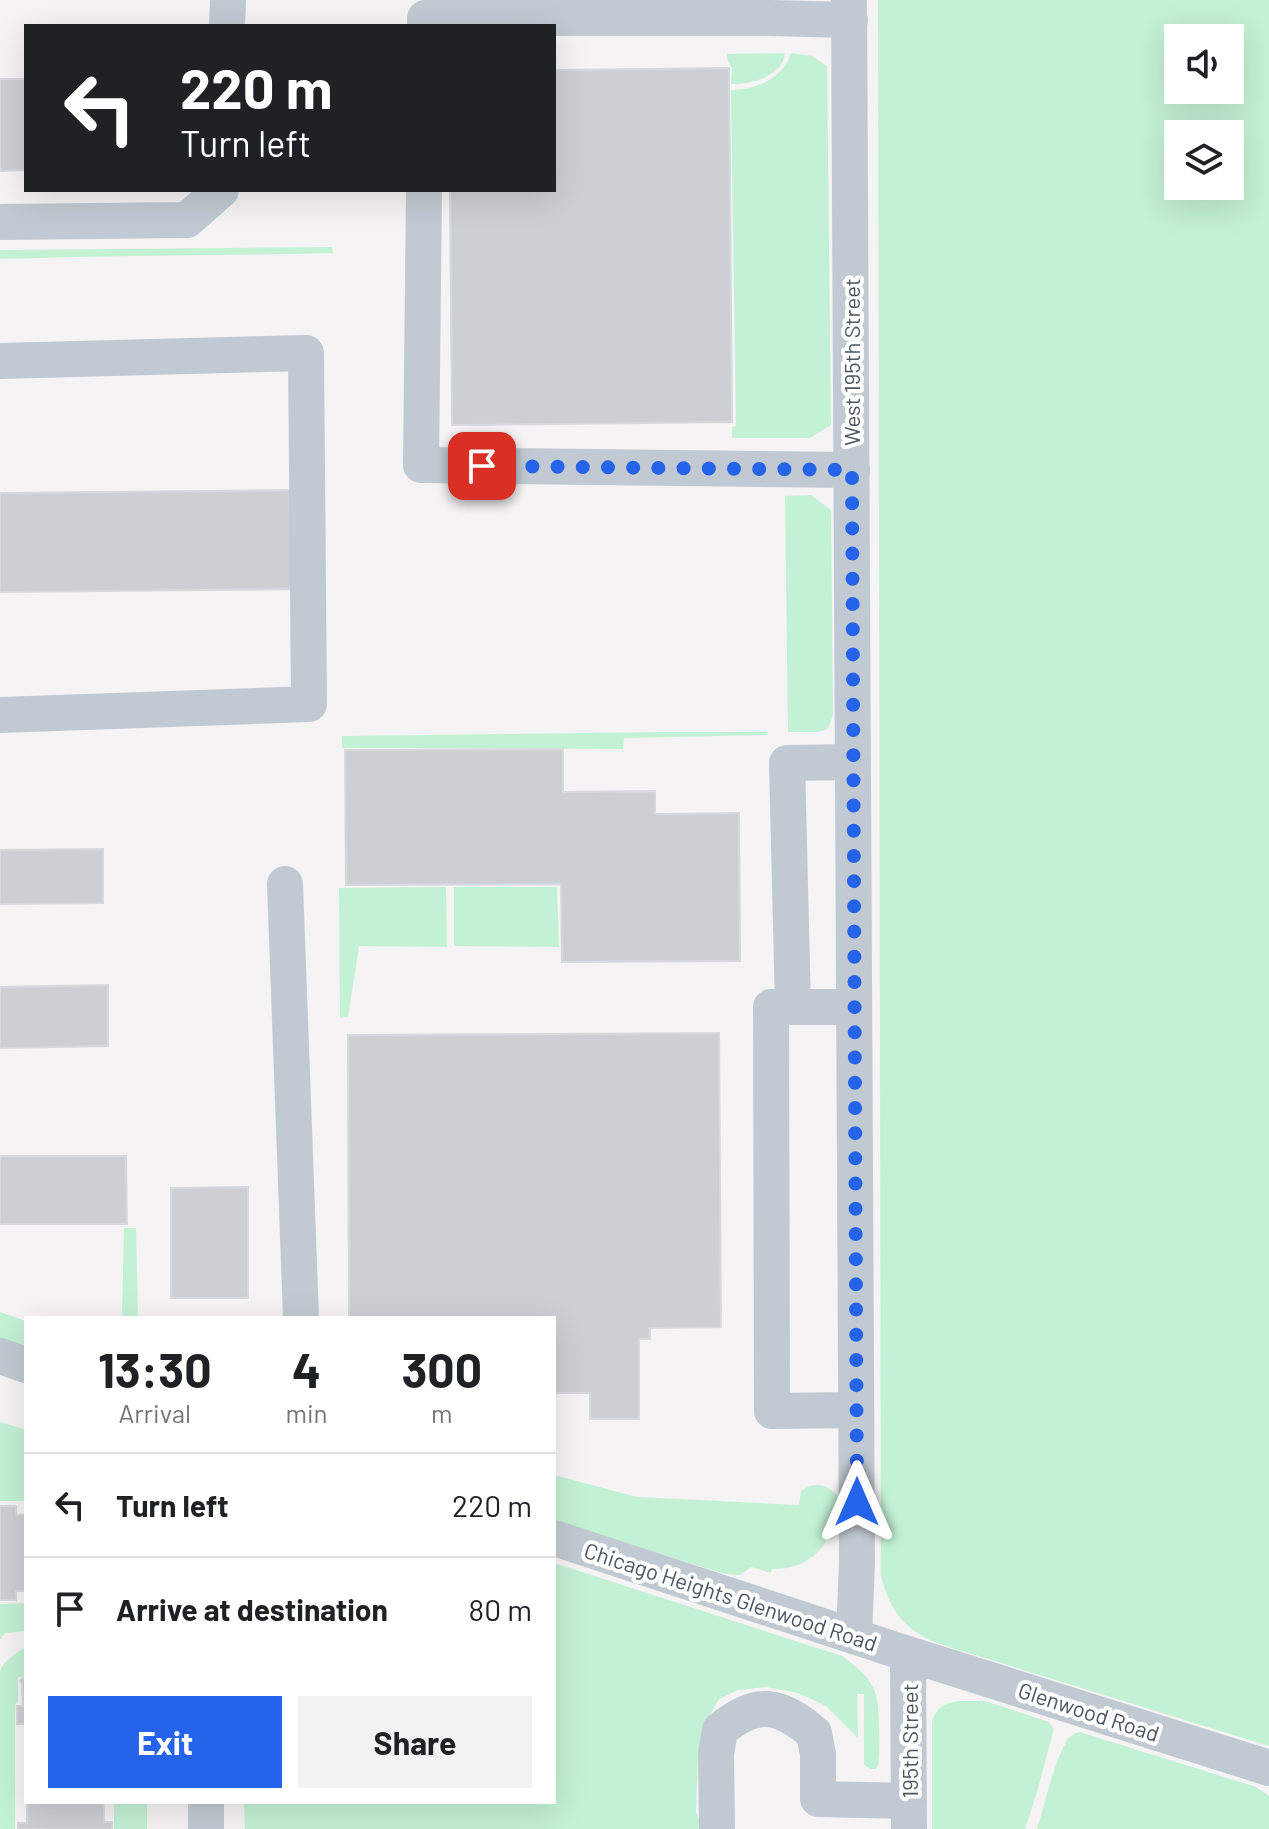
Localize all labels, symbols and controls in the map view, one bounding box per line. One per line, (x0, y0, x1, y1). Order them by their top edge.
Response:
map controls (1164, 24, 1244, 200)
button: sound (1164, 24, 1244, 104)
text: 220 m (180, 53, 333, 120)
icon: left (48, 56, 152, 160)
button: layers (1164, 120, 1244, 200)
text: Turn left (180, 121, 311, 164)
street label: West 195th Street (838, 278, 864, 446)
pin (448, 432, 516, 500)
icon: arrive (460, 444, 504, 488)
text: 13:30 (98, 1340, 212, 1398)
text: 4 (292, 1340, 321, 1398)
text: 300 (401, 1340, 482, 1398)
text: Arrival (118, 1397, 191, 1428)
text: min (285, 1397, 328, 1428)
text: m (431, 1397, 453, 1428)
position arrow (815, 1460, 899, 1544)
icon: left (48, 1483, 92, 1527)
text: Turn left (116, 1487, 229, 1523)
text: 220 m (452, 1487, 532, 1523)
street label: Chicago Heights Glenwood Road (581, 1536, 881, 1656)
icon: arrive (48, 1587, 92, 1631)
text: Arrive at destination (116, 1591, 388, 1627)
text: 80 m (469, 1591, 532, 1627)
street label: Glenwood Road (1015, 1676, 1163, 1746)
street label: 195th Street (896, 1684, 922, 1798)
button: Exit (48, 1696, 282, 1788)
button: Share (298, 1696, 532, 1788)

